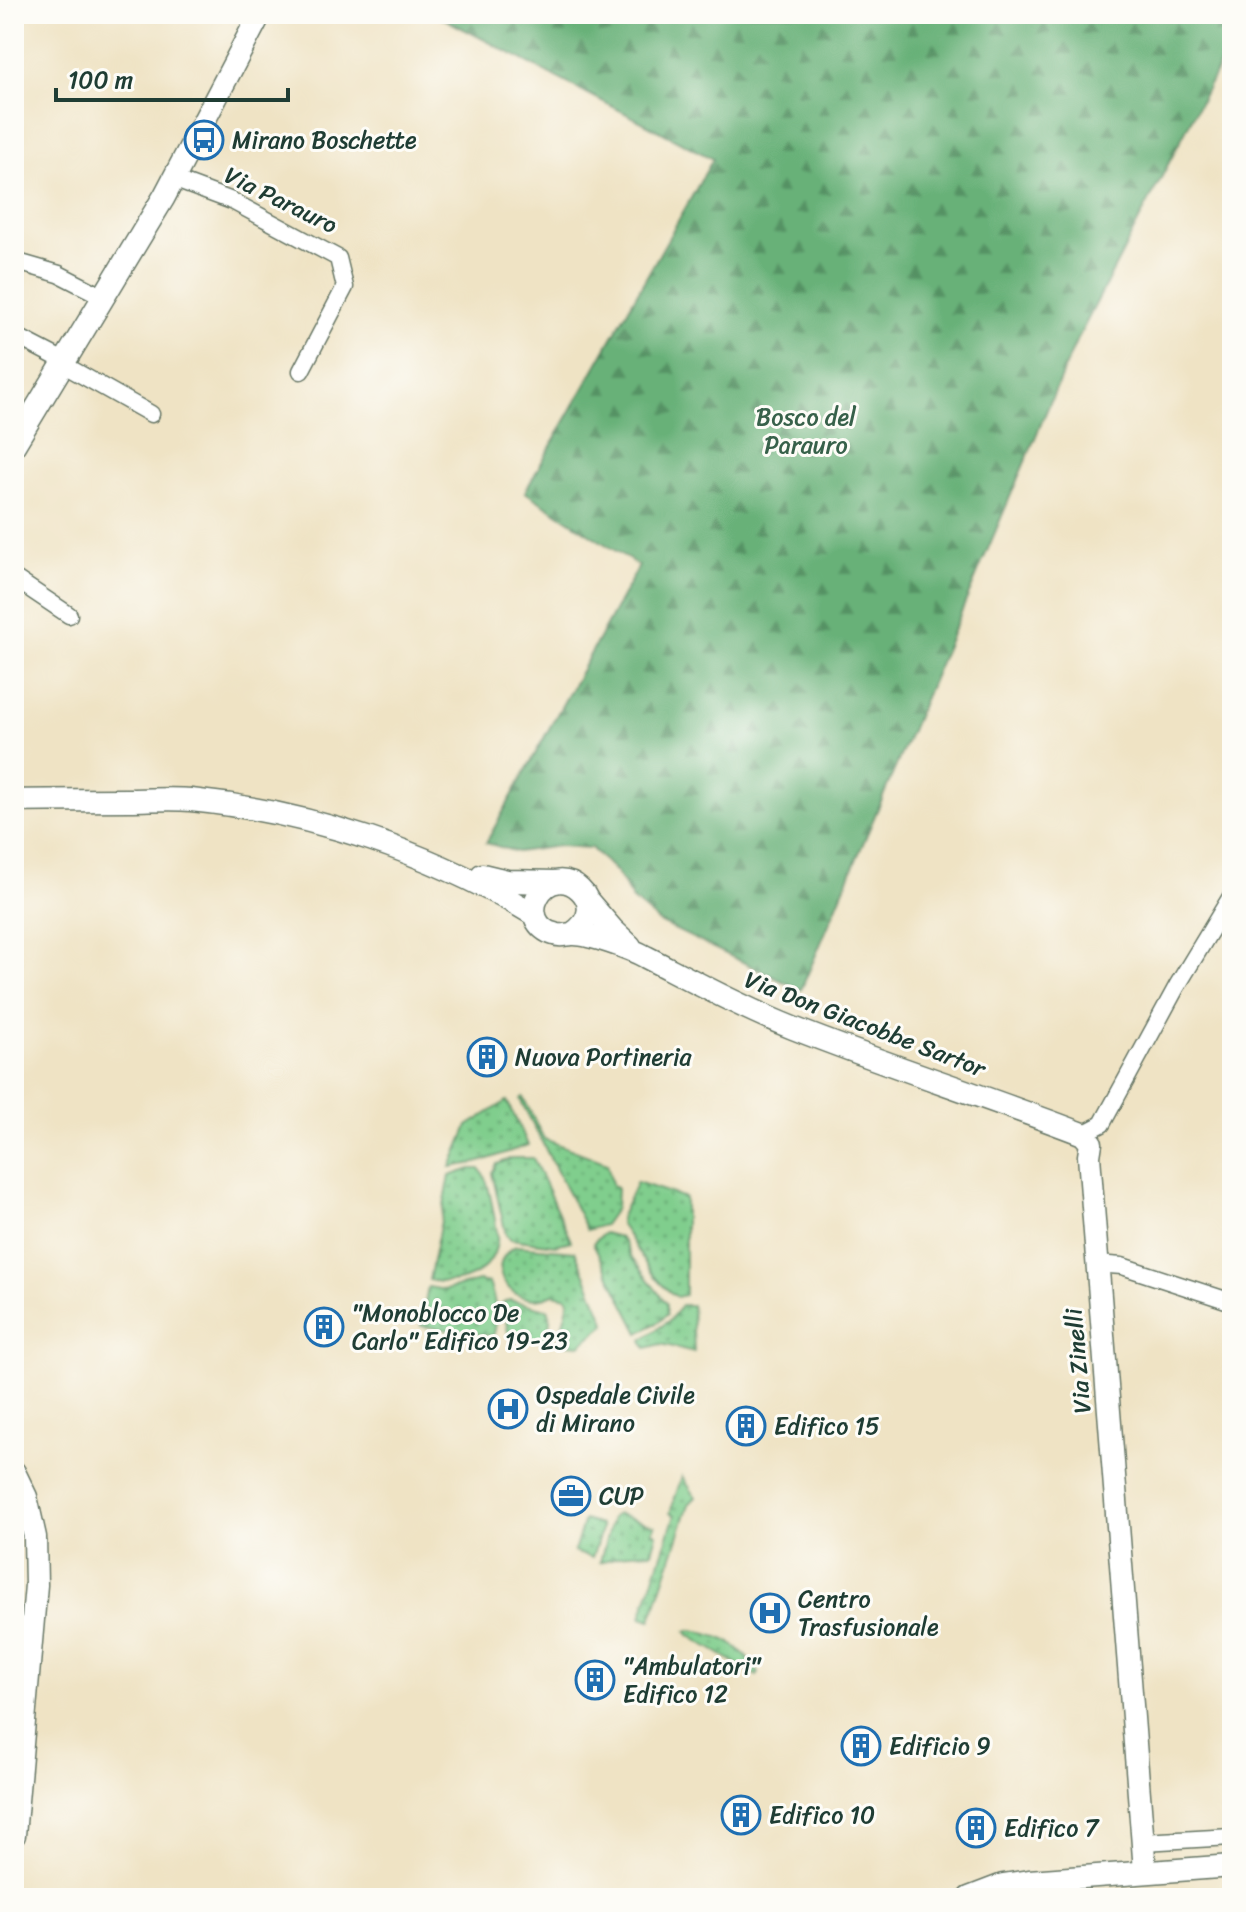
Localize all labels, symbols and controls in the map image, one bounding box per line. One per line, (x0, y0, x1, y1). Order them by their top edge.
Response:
scale bar (56, 52, 288, 102)
text: 100 m (68, 59, 133, 101)
bus stop icon: Mirano Boschette (183, 119, 225, 161)
place label: Mirano Boschette (232, 119, 417, 161)
street label: Via Parauro (217, 154, 345, 246)
park label: Bosco del Parauro (756, 396, 857, 466)
street label: Via Don Giacobbe Sartor (738, 959, 994, 1090)
building icon: Nuova Portineria (466, 1036, 508, 1078)
place label: Nuova Portineria (515, 1036, 693, 1078)
place label: "Monoblocco De Carlo" Edifico 19-23 (352, 1292, 568, 1362)
street label: Via Zinelli (1052, 1305, 1104, 1415)
building icon: "Monoblocco De Carlo" Edifico 19-23 (303, 1306, 345, 1348)
place label: Ospedale Civile di Mirano (536, 1374, 695, 1444)
hospital icon: Ospedale Civile di Mirano (487, 1388, 529, 1430)
building icon: Edifico 15 (725, 1405, 767, 1447)
place label: Edifico 15 (774, 1405, 880, 1447)
office icon: CUP (550, 1475, 592, 1517)
place label: CUP (599, 1475, 644, 1517)
place label: Centro Trasfusionale (798, 1578, 939, 1648)
hospital icon: Centro Trasfusionale (749, 1592, 791, 1634)
place label: "Ambulatori" Edifico 12 (623, 1645, 762, 1715)
building icon: "Ambulatori" Edifico 12 (574, 1659, 616, 1701)
building icon: Edificio 9 (840, 1725, 882, 1767)
place label: Edificio 9 (889, 1725, 991, 1767)
building icon: Edifico 10 (720, 1794, 762, 1836)
place label: Edifico 10 (769, 1794, 875, 1836)
building icon: Edifico 7 (955, 1807, 997, 1849)
place label: Edifico 7 (1004, 1807, 1100, 1849)

